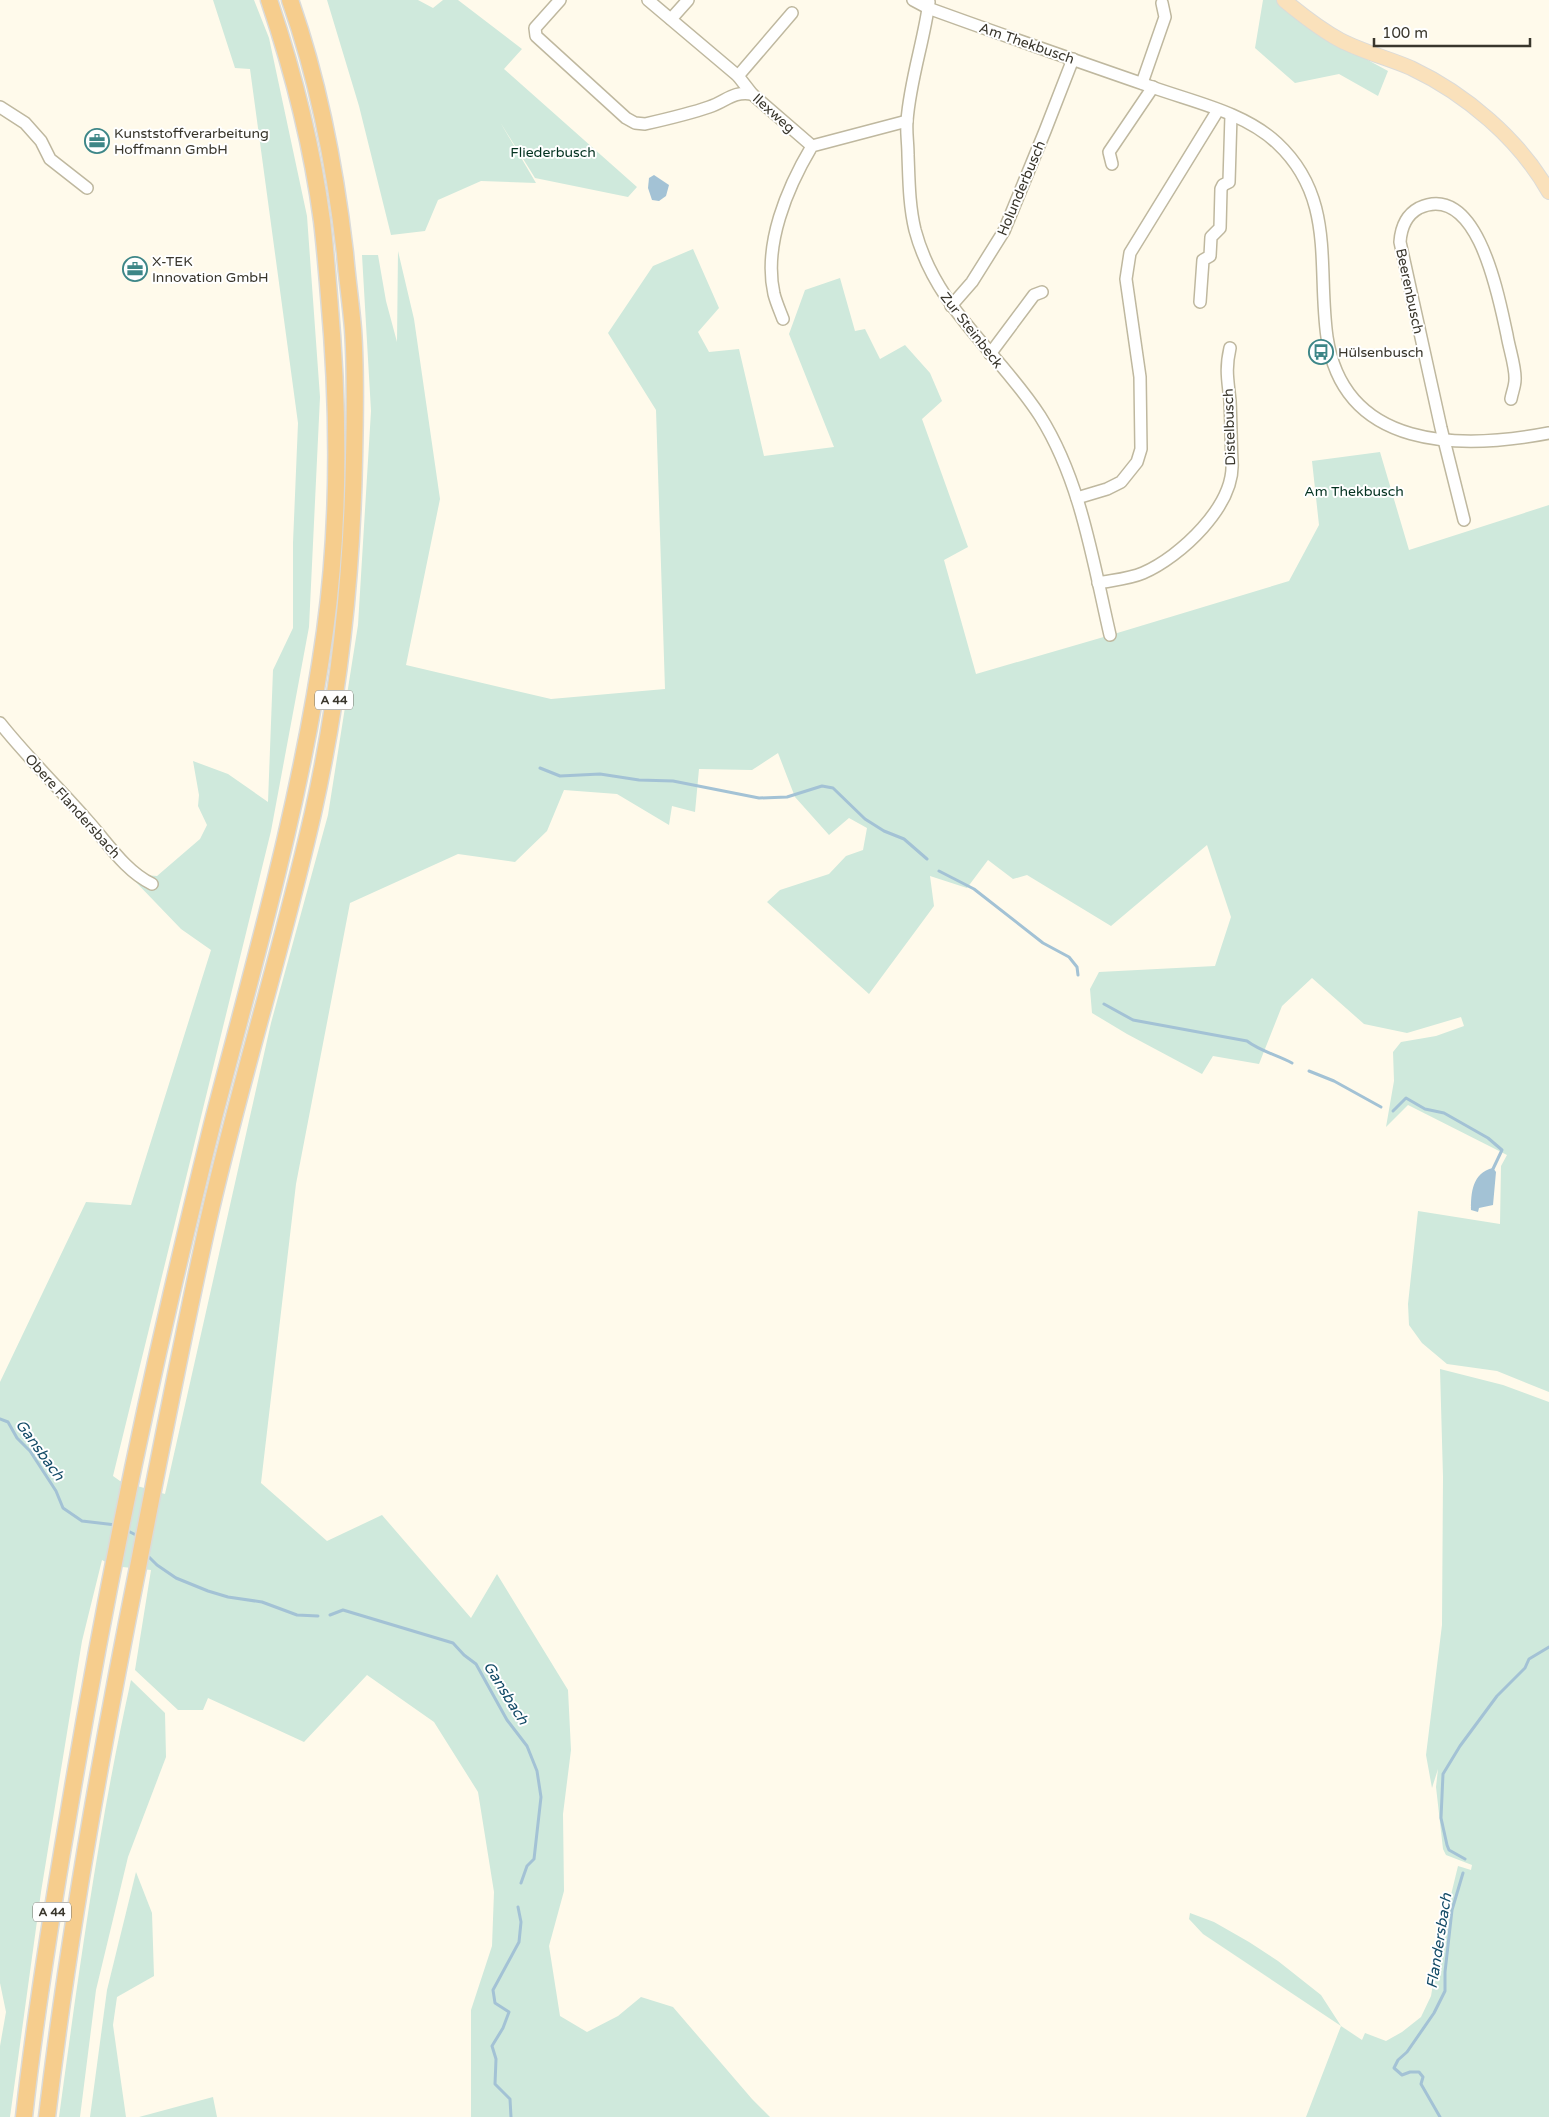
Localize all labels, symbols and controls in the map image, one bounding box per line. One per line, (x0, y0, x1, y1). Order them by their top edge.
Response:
scale bar (1374, 15, 1530, 47)
street label: Am Thekbusch (977, 19, 1077, 68)
text: 100 m (1382, 24, 1428, 42)
street label: Ilexweg (749, 90, 798, 137)
place label: Kunststoffverarbeitung Hoffmann GmbH (114, 125, 269, 158)
office icon: Kunststoffverarbeitung Hoffmann GmbH (84, 128, 110, 154)
street label: Holunderbusch (994, 138, 1049, 238)
park label: Fliederbusch (510, 144, 596, 161)
street label: Beerenbusch (1392, 247, 1427, 335)
place label: X-TEK Innovation GmbH (152, 253, 269, 286)
office icon: X-TEK Innovation GmbH (122, 256, 148, 282)
street label: Zur Steinbeck (937, 289, 1007, 372)
bus stop icon: Hülsenbusch (1308, 339, 1334, 365)
place label: Hülsenbusch (1338, 344, 1424, 361)
street label: Distelbusch (1220, 388, 1239, 466)
park label: Am Thekbusch (1304, 483, 1404, 500)
road number: A 44 (315, 690, 353, 710)
street label: Obere Flandersbach (21, 751, 124, 862)
water label: Gansbach (12, 1416, 69, 1485)
water label: Gansbach (480, 1658, 533, 1729)
water label: Flandersbach (1423, 1891, 1456, 1990)
road number: A 44 (33, 1902, 71, 1921)

